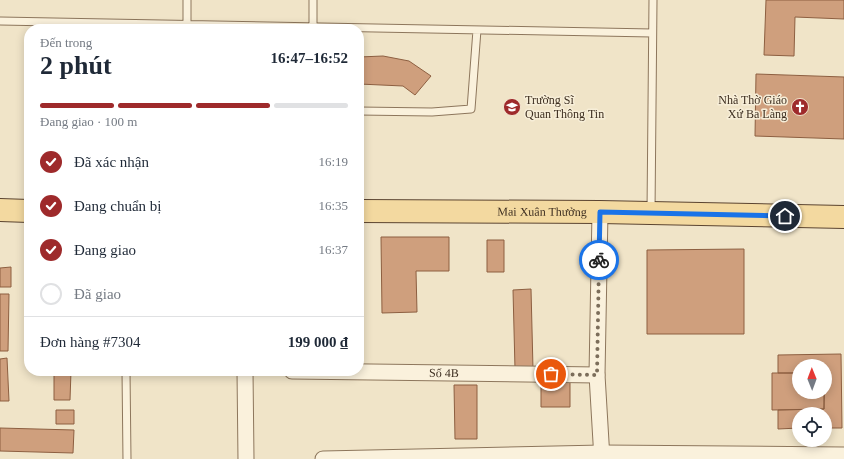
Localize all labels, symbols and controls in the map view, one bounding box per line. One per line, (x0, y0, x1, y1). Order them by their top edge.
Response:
text: Đến trong (40, 35, 92, 50)
text: 16:47–16:52 (271, 50, 348, 66)
text: 2 phút (40, 51, 112, 80)
place label: Trường Sĩ Quan Thông Tin (525, 93, 604, 121)
place label: Nhà Thờ Giáo Xứ Ba Làng (718, 93, 787, 121)
school or university icon: Trường Sĩ Quan Thông Tin (502, 97, 522, 117)
church icon: Nhà Thờ Giáo Xứ Ba Làng (790, 97, 810, 117)
text: Đang giao · 100 m (40, 114, 137, 129)
icon: check (40, 151, 62, 173)
text: Đã xác nhận (74, 154, 149, 170)
text: 16:19 (318, 154, 348, 169)
icon: check (40, 195, 62, 217)
text: Đang chuẩn bị (74, 198, 161, 214)
text: 16:35 (318, 198, 348, 213)
pin (768, 199, 802, 233)
street label: Mai Xuân Thưởng (497, 205, 587, 219)
icon: home (774, 205, 796, 227)
icon: check (40, 239, 62, 261)
courier (579, 240, 619, 280)
text: Đang giao (74, 242, 136, 258)
text: 16:37 (318, 242, 348, 257)
icon: bike (588, 249, 610, 271)
text: Đã giao (74, 286, 121, 302)
text: Đơn hàng #7304 (40, 334, 140, 350)
text: 199 000 ₫ (288, 334, 348, 350)
pin (534, 357, 568, 391)
north arrow (792, 359, 832, 399)
map controls (792, 359, 832, 447)
icon: bag (540, 363, 562, 385)
street label: Số 4B (429, 366, 459, 380)
button: locate (792, 407, 832, 447)

